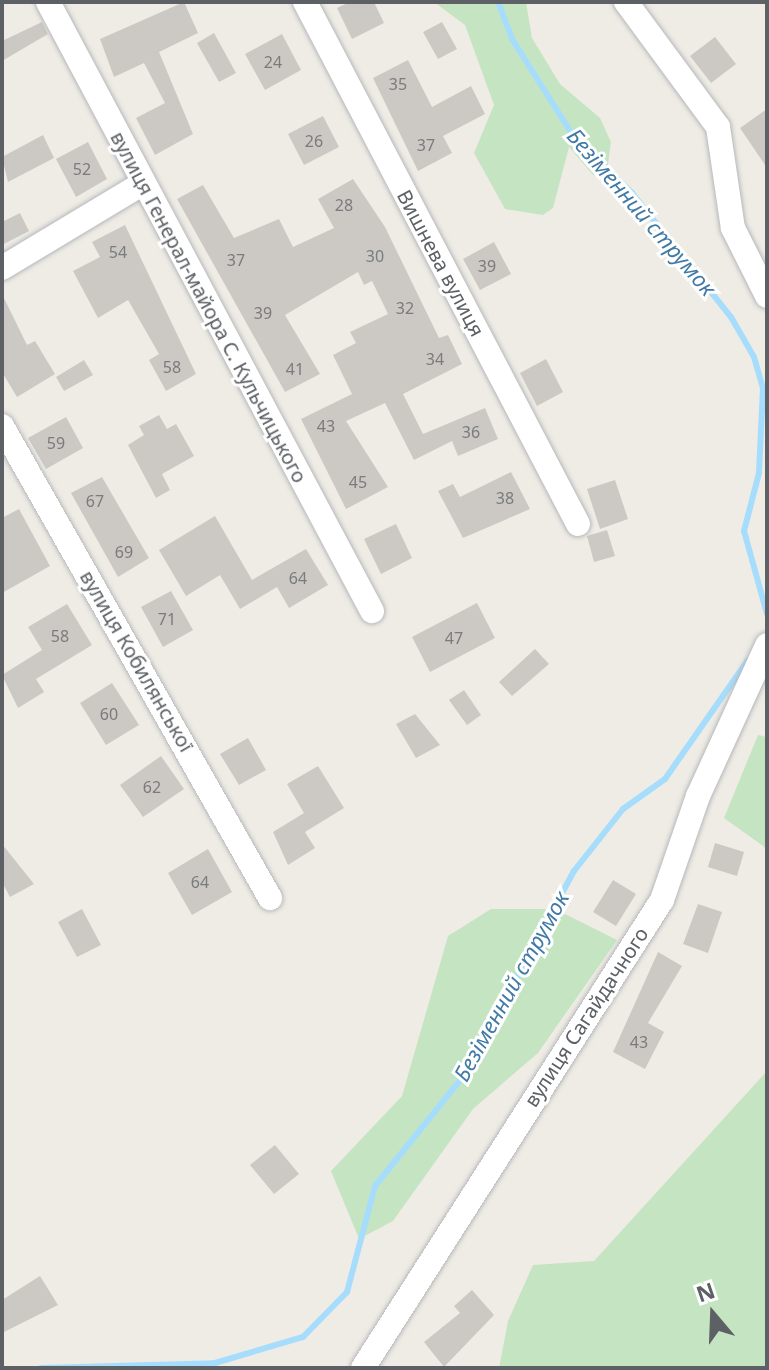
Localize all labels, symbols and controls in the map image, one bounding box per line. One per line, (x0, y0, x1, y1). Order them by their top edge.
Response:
house number: 24 (264, 52, 282, 72)
house number: 35 (389, 74, 407, 94)
water label: Безіменний струмок (562, 123, 722, 301)
street label: вулиця Генерал-майора С. Кульчицького (106, 127, 312, 487)
house number: 26 (305, 131, 323, 151)
house number: 37 (417, 135, 435, 155)
house number: 52 (73, 159, 91, 179)
street label: Вишнева вулиця (392, 186, 490, 340)
house number: 28 (335, 195, 353, 215)
house number: 54 (109, 242, 127, 262)
house number: 30 (366, 246, 384, 266)
house number: 37 (227, 250, 245, 270)
house number: 39 (478, 256, 496, 276)
house number: 32 (396, 298, 414, 318)
house number: 39 (254, 303, 272, 323)
house number: 34 (426, 349, 444, 369)
house number: 58 (163, 357, 181, 377)
house number: 41 (286, 359, 304, 379)
house number: 43 (317, 416, 335, 436)
house number: 36 (462, 422, 480, 442)
house number: 59 (47, 433, 65, 453)
house number: 45 (349, 472, 367, 492)
house number: 38 (496, 488, 514, 508)
house number: 67 (86, 491, 104, 511)
house number: 69 (115, 542, 133, 562)
street label: вулиця Кобилянської (75, 566, 199, 756)
house number: 64 (289, 568, 307, 588)
house number: 71 (158, 609, 176, 629)
house number: 58 (51, 626, 69, 646)
house number: 47 (445, 628, 463, 648)
house number: 60 (100, 704, 118, 724)
house number: 62 (143, 777, 161, 797)
house number: 64 (191, 872, 209, 892)
water label: Безіменний струмок (448, 886, 574, 1086)
street label: вулиця Сагайдачного (519, 923, 653, 1111)
house number: 43 (630, 1032, 648, 1052)
north arrow (673, 1274, 753, 1354)
text: N (692, 1274, 719, 1308)

